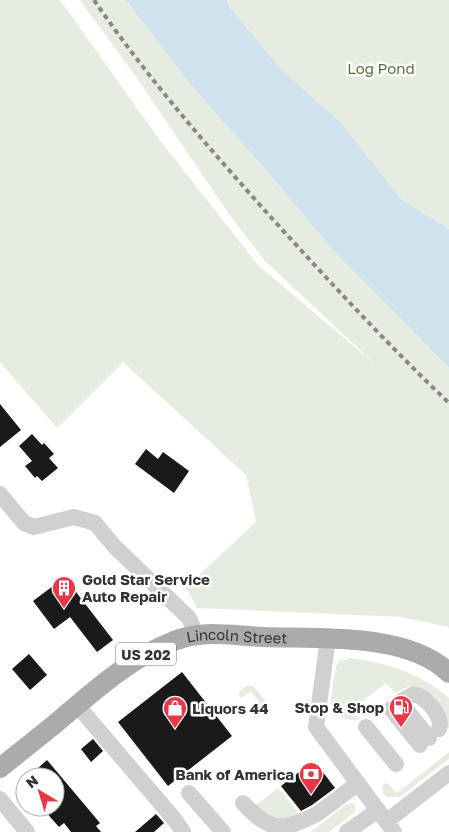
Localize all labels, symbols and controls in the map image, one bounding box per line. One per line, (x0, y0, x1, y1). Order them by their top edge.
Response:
park label: Log Pond (347, 59, 415, 77)
place label: Gold Star Service Auto Repair (82, 570, 210, 605)
building icon: Gold Star Service Auto Repair (51, 575, 77, 609)
street label: Lincoln Street (185, 625, 288, 646)
road number: US 202 (116, 642, 176, 666)
fuel station icon: Stop & Shop (388, 694, 414, 728)
shop icon: Liquors 44 (162, 695, 188, 729)
place label: Stop & Shop (294, 698, 384, 716)
place label: Liquors 44 (192, 699, 269, 717)
bank icon: Bank of America (298, 761, 324, 795)
place label: Bank of America (175, 765, 294, 783)
north arrow (15, 767, 65, 817)
text: N (22, 771, 41, 791)

